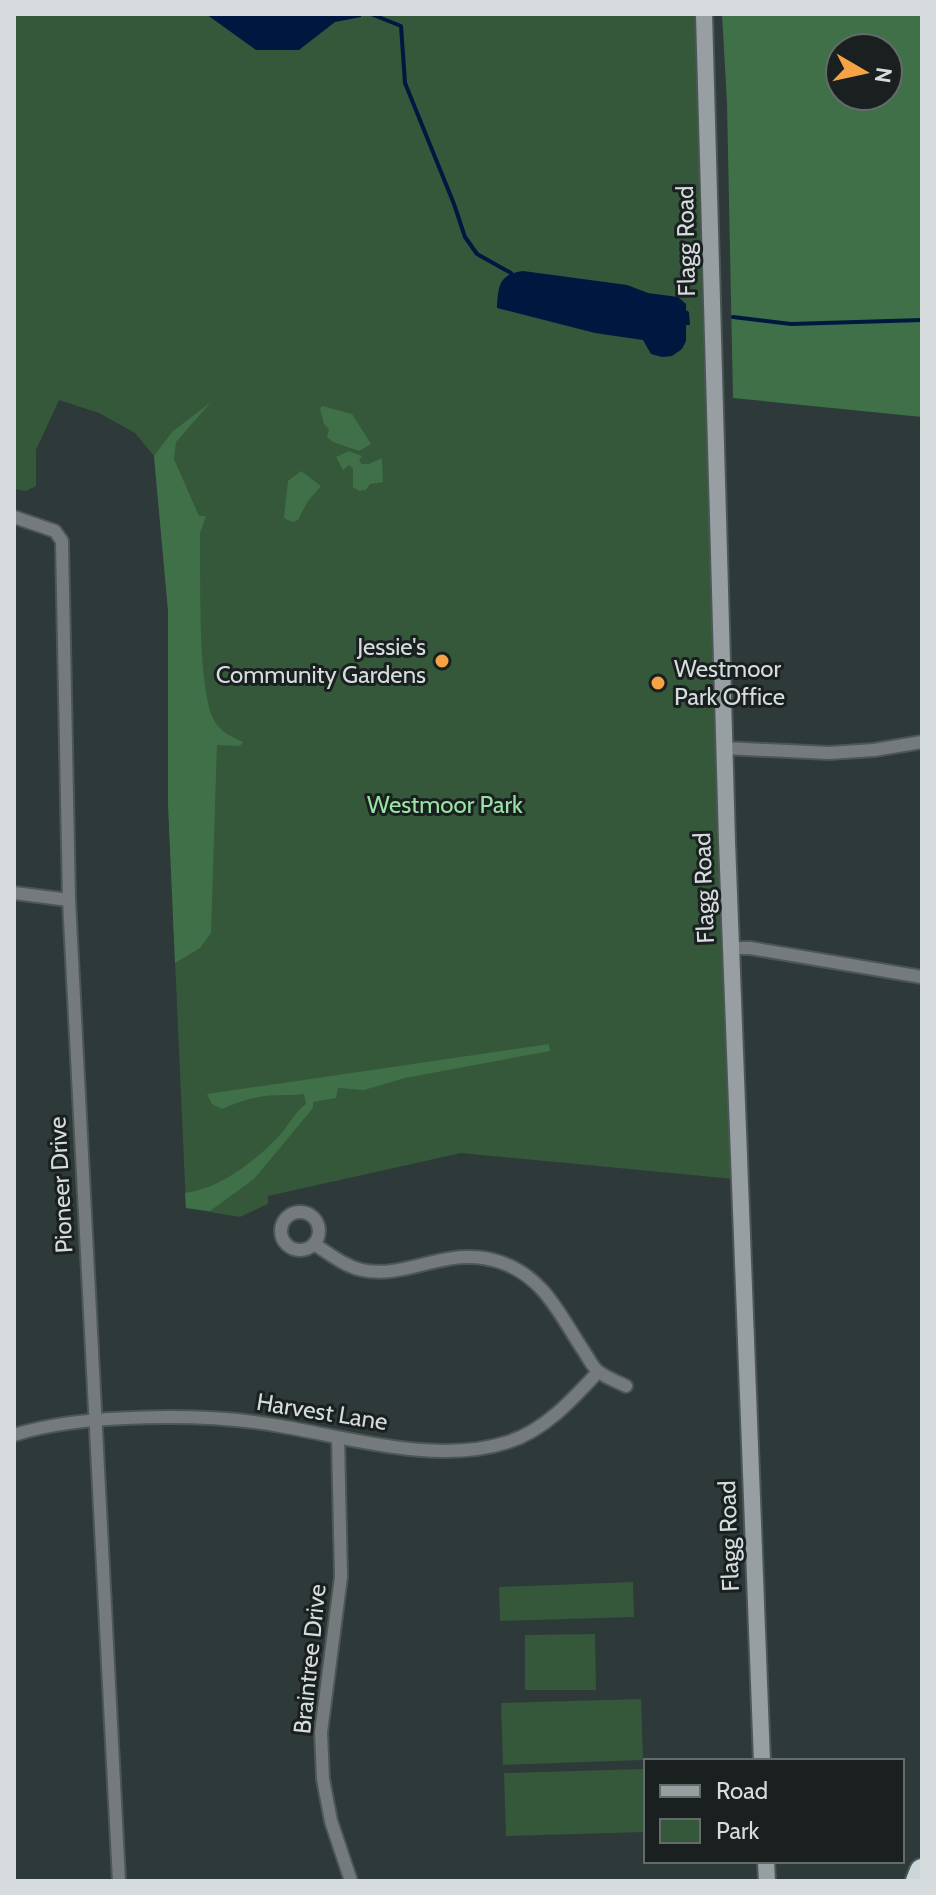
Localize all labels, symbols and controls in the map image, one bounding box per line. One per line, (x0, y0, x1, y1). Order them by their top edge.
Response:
north arrow (824, 32, 904, 112)
text: N (869, 65, 898, 85)
street label: Flagg Road (670, 185, 701, 297)
place label: Jessie's Community Gardens (216, 632, 426, 689)
marker: Jessie's Community Gardens (433, 652, 451, 670)
place label: Westmoor Park Office (674, 654, 785, 711)
marker: Westmoor Park Office (649, 674, 667, 692)
park label: Westmoor Park (367, 790, 523, 819)
street label: Flagg Road (687, 832, 720, 944)
street label: Pioneer Drive (42, 1116, 79, 1254)
street label: Harvest Lane (254, 1387, 390, 1436)
street label: Flagg Road (712, 1480, 745, 1592)
street label: Braintree Drive (287, 1583, 332, 1735)
legend (644, 1759, 904, 1863)
text: Road (716, 1776, 768, 1805)
text: Park (716, 1816, 759, 1845)

